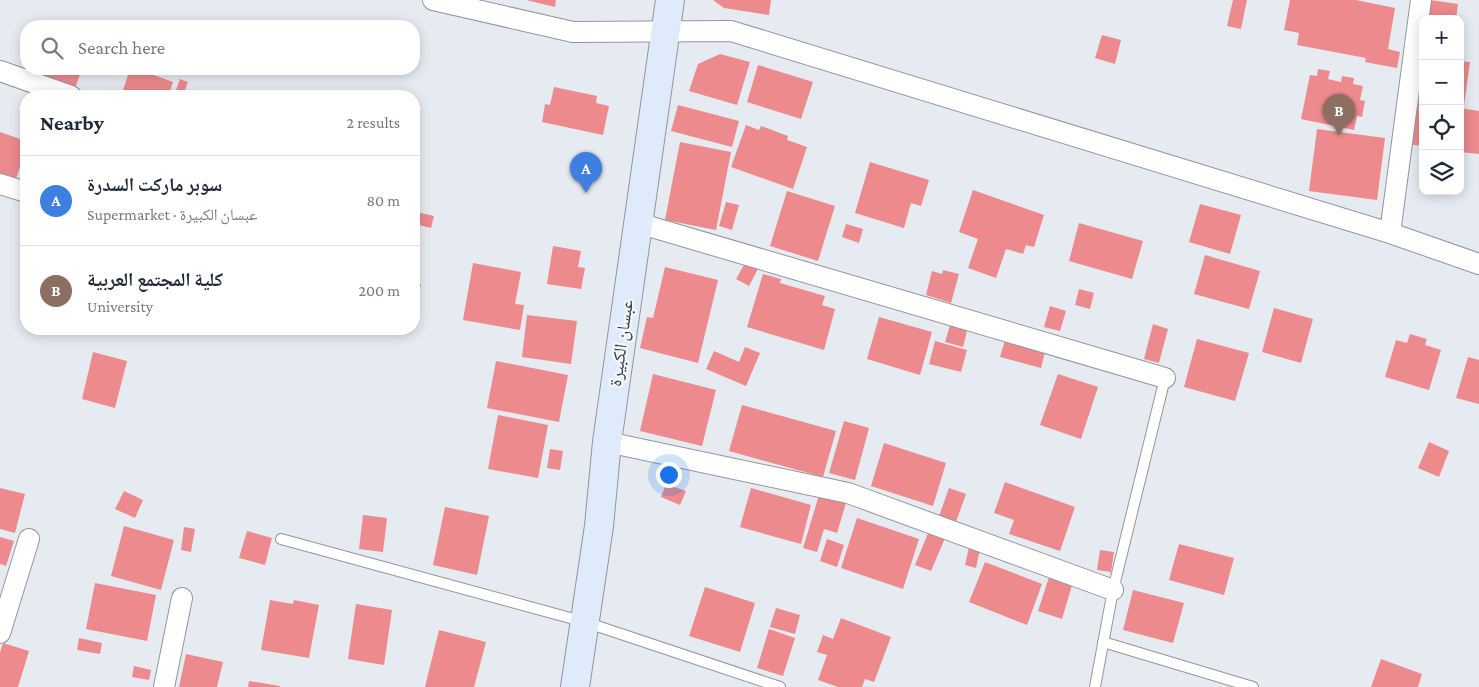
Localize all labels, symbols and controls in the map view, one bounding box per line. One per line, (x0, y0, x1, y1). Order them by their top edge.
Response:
map controls (1419, 15, 1464, 195)
button: + (1419, 15, 1464, 60)
search box (20, 20, 420, 75)
icon: search (38, 34, 66, 62)
text: Search here (78, 37, 165, 58)
button: − (1419, 60, 1464, 105)
pin: B (1323, 94, 1355, 135)
button: locate (1419, 105, 1464, 150)
text: Nearby (40, 111, 104, 135)
text: 2 results (347, 114, 400, 131)
button: layers (1419, 150, 1464, 195)
pin: A (570, 152, 602, 193)
text: سوبر ماركت السدرة (87, 174, 222, 195)
text: A (51, 192, 61, 209)
text: 80 m (366, 192, 400, 209)
text: Supermarket · عبسان الكبيرة (87, 206, 257, 223)
text: كلية المجتمع العربية (87, 269, 223, 290)
text: B (51, 282, 61, 299)
text: 200 m (358, 282, 400, 299)
text: University (87, 298, 153, 315)
street label: عبسان الكبيرة (605, 298, 638, 388)
your location (656, 462, 682, 488)

